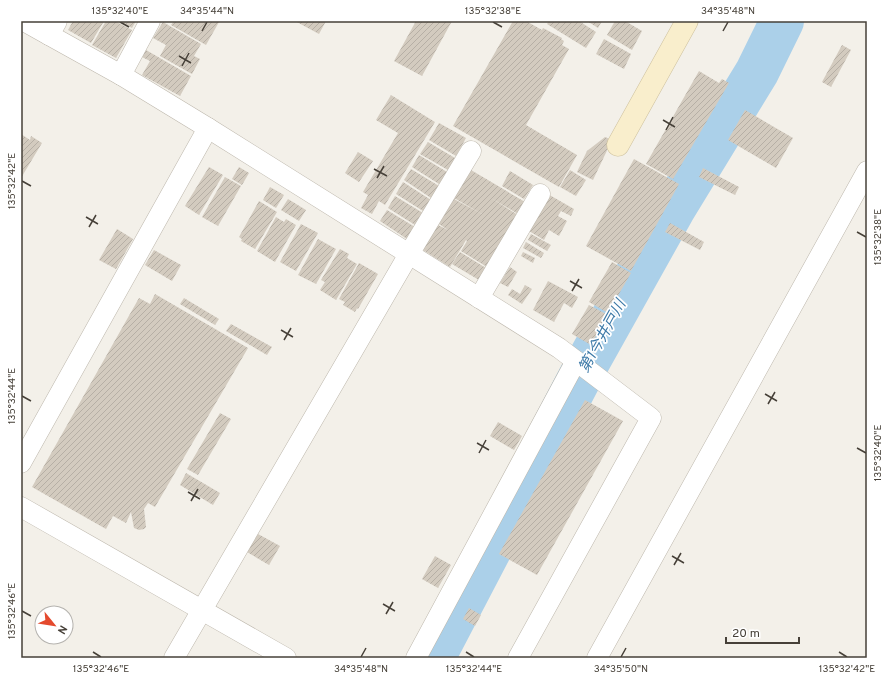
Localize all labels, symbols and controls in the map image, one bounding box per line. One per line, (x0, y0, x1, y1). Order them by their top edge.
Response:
text: 135°32'40"E (92, 5, 148, 18)
text: 34°35'44"N (180, 5, 234, 18)
text: 135°32'38"E (465, 5, 521, 18)
text: 34°35'48"N (701, 5, 755, 18)
text: 135°32'42"E (6, 153, 19, 209)
text: 135°32'38"E (872, 209, 885, 265)
water label: 第1今井戸川 (576, 295, 632, 376)
text: 135°32'44"E (6, 368, 19, 424)
text: 135°32'40"E (872, 425, 885, 481)
text: 135°32'46"E (6, 583, 19, 639)
north arrow (34, 605, 74, 645)
scale bar (726, 619, 799, 645)
text: N (54, 623, 70, 636)
text: 20 m (732, 626, 760, 642)
text: 135°32'46"E (73, 663, 129, 676)
text: 34°35'48"N (334, 663, 388, 676)
text: 135°32'44"E (446, 663, 502, 676)
text: 34°35'50"N (594, 663, 648, 676)
text: 135°32'42"E (819, 663, 875, 676)

